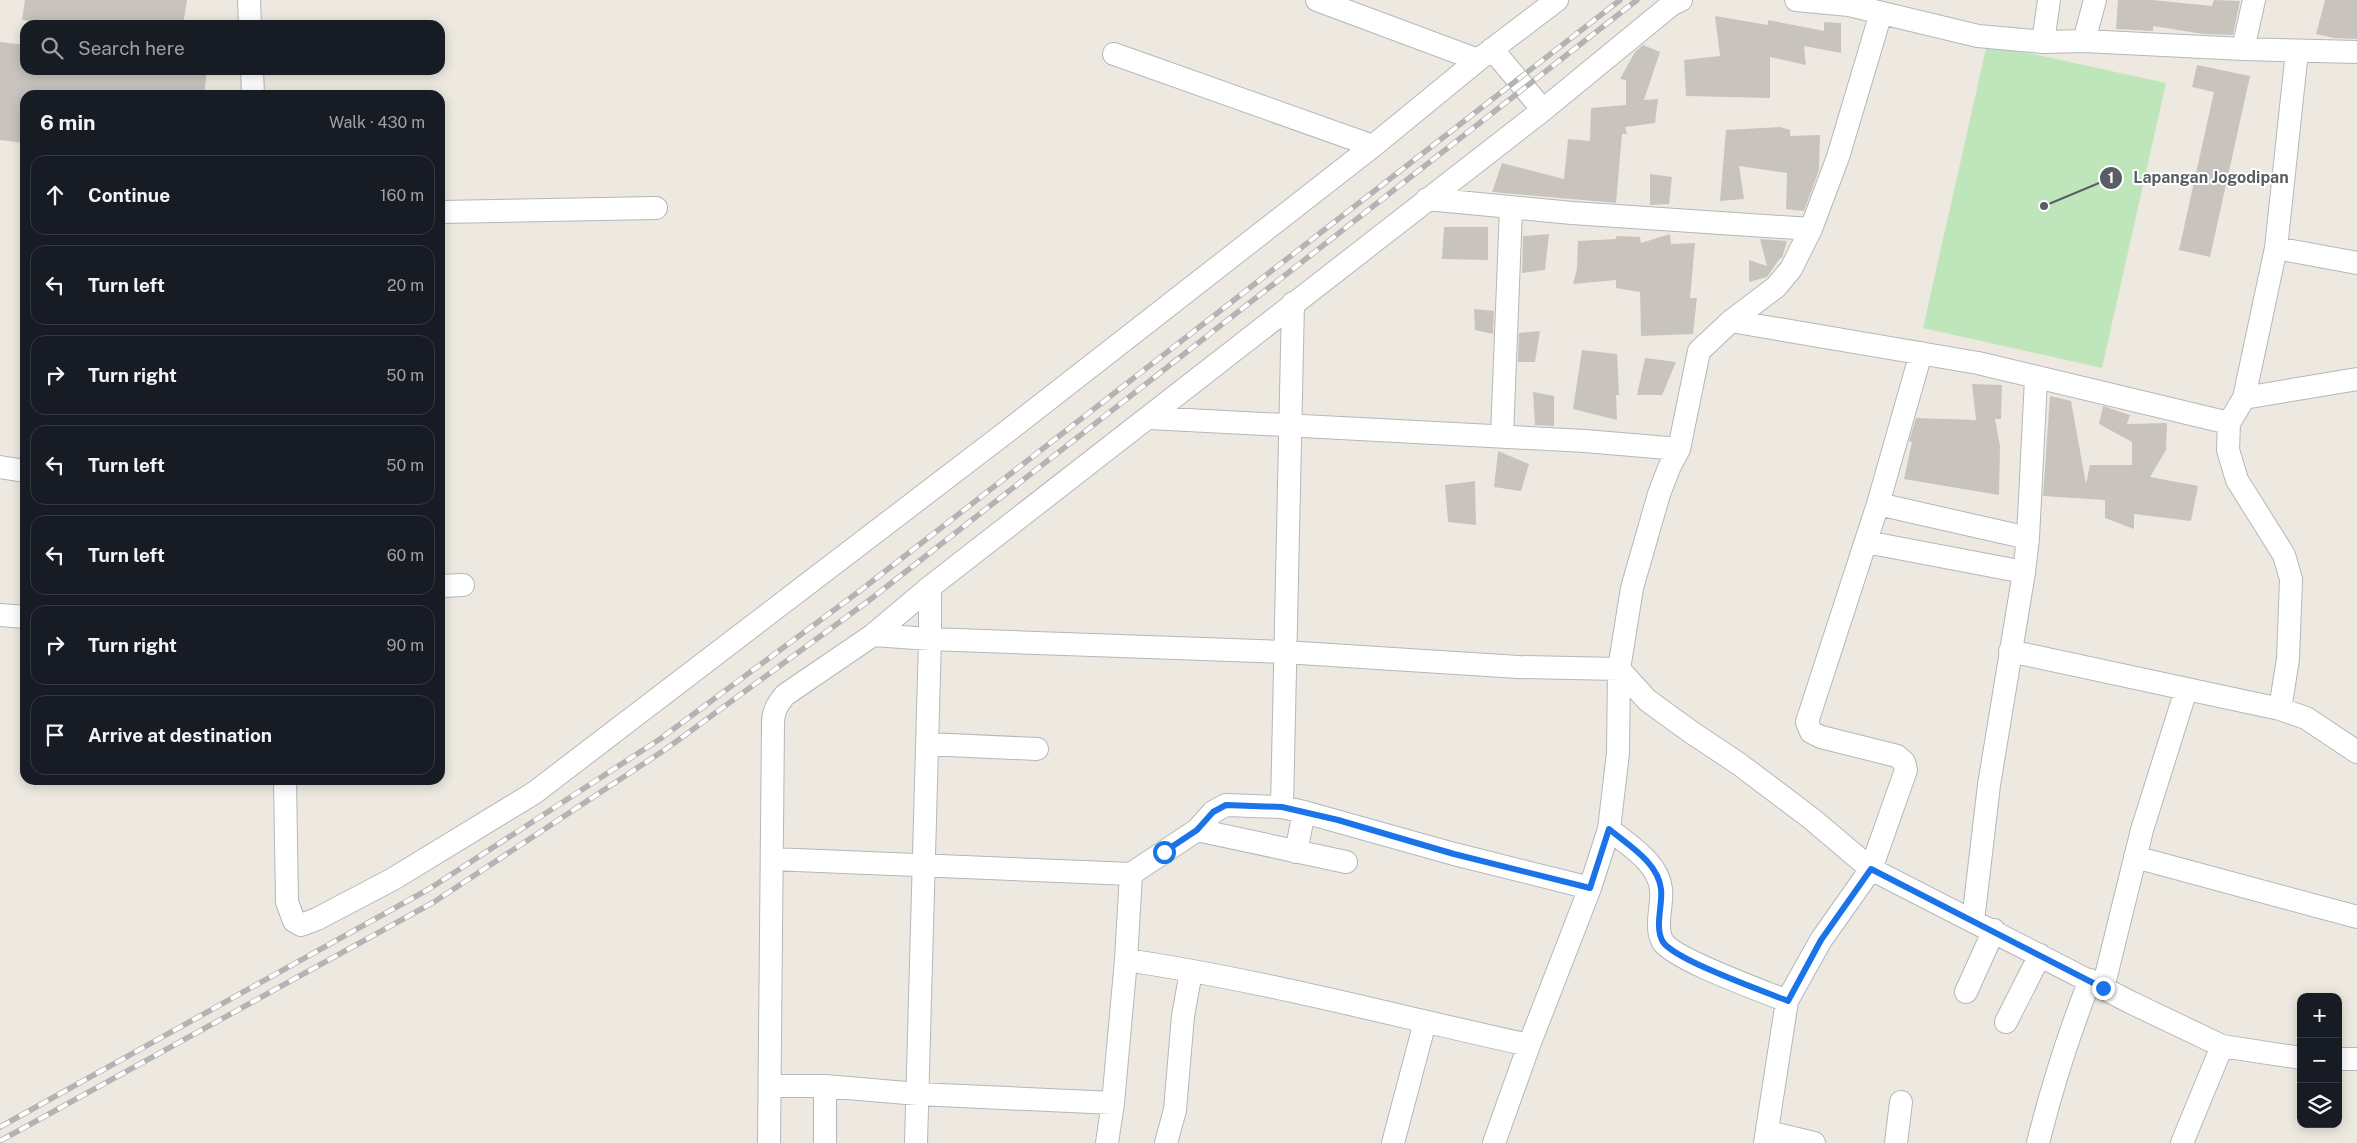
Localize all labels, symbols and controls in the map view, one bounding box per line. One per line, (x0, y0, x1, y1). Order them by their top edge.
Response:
search box (20, 20, 445, 75)
icon: search (38, 34, 66, 62)
text: Search here (78, 37, 185, 59)
text: 6 min (40, 110, 96, 135)
text: Walk · 430 m (329, 113, 425, 132)
callout: Lapangan Jogodipan (2099, 162, 2299, 193)
text: Lapangan Jogodipan (2133, 168, 2289, 187)
text: 1 (2108, 169, 2114, 186)
icon: ahead (41, 181, 69, 209)
text: Continue (88, 184, 170, 206)
text: 160 m (380, 186, 424, 205)
icon: left (41, 271, 69, 299)
text: Turn left (88, 274, 165, 296)
text: 20 m (387, 276, 424, 295)
icon: right (41, 361, 69, 389)
text: Turn right (88, 364, 177, 386)
text: 50 m (386, 366, 424, 385)
icon: left (41, 451, 69, 479)
text: Turn left (88, 454, 165, 476)
text: 50 m (386, 456, 424, 475)
icon: left (41, 541, 69, 569)
text: Turn left (88, 544, 165, 566)
text: 60 m (387, 546, 424, 565)
icon: right (41, 631, 69, 659)
text: Turn right (88, 634, 177, 656)
text: 90 m (387, 636, 424, 655)
icon: arrive (41, 721, 69, 749)
text: Arrive at destination (88, 724, 272, 746)
route start (1153, 841, 1176, 864)
route end (2092, 977, 2115, 1000)
map controls (2297, 993, 2342, 1128)
button: + (2297, 993, 2342, 1038)
button: − (2297, 1038, 2342, 1083)
button: layers (2297, 1083, 2342, 1128)

